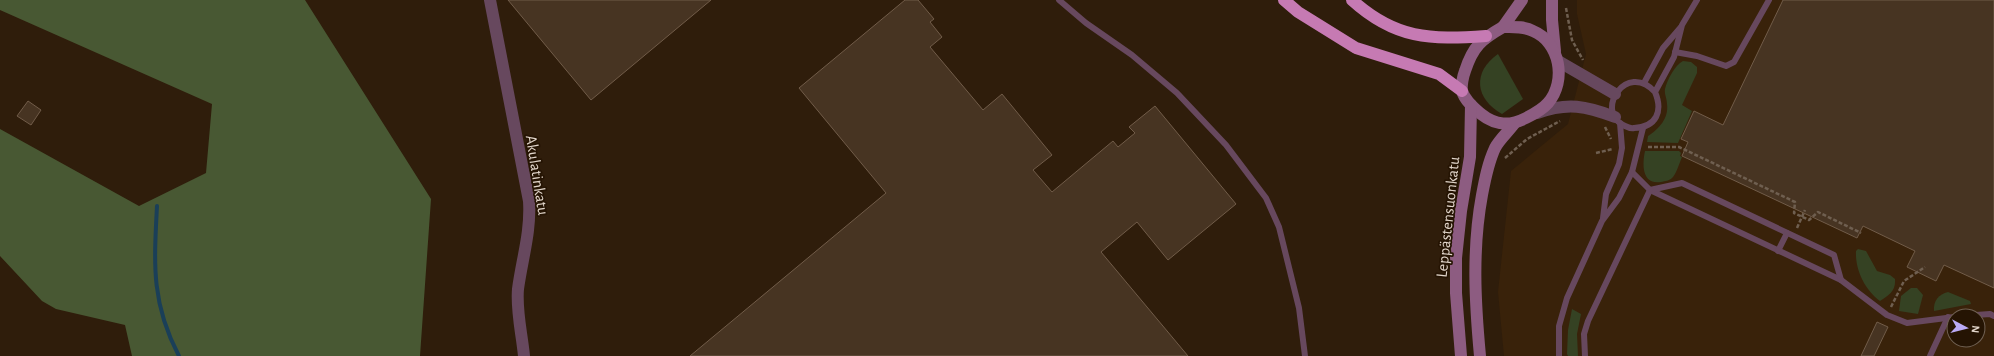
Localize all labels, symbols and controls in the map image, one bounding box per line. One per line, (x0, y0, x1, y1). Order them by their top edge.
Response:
street label: Akulatinkatu (523, 134, 551, 216)
street label: Leppästensuonkatu (1434, 156, 1462, 278)
north arrow (1946, 308, 1986, 348)
text: N (1970, 325, 1981, 334)

